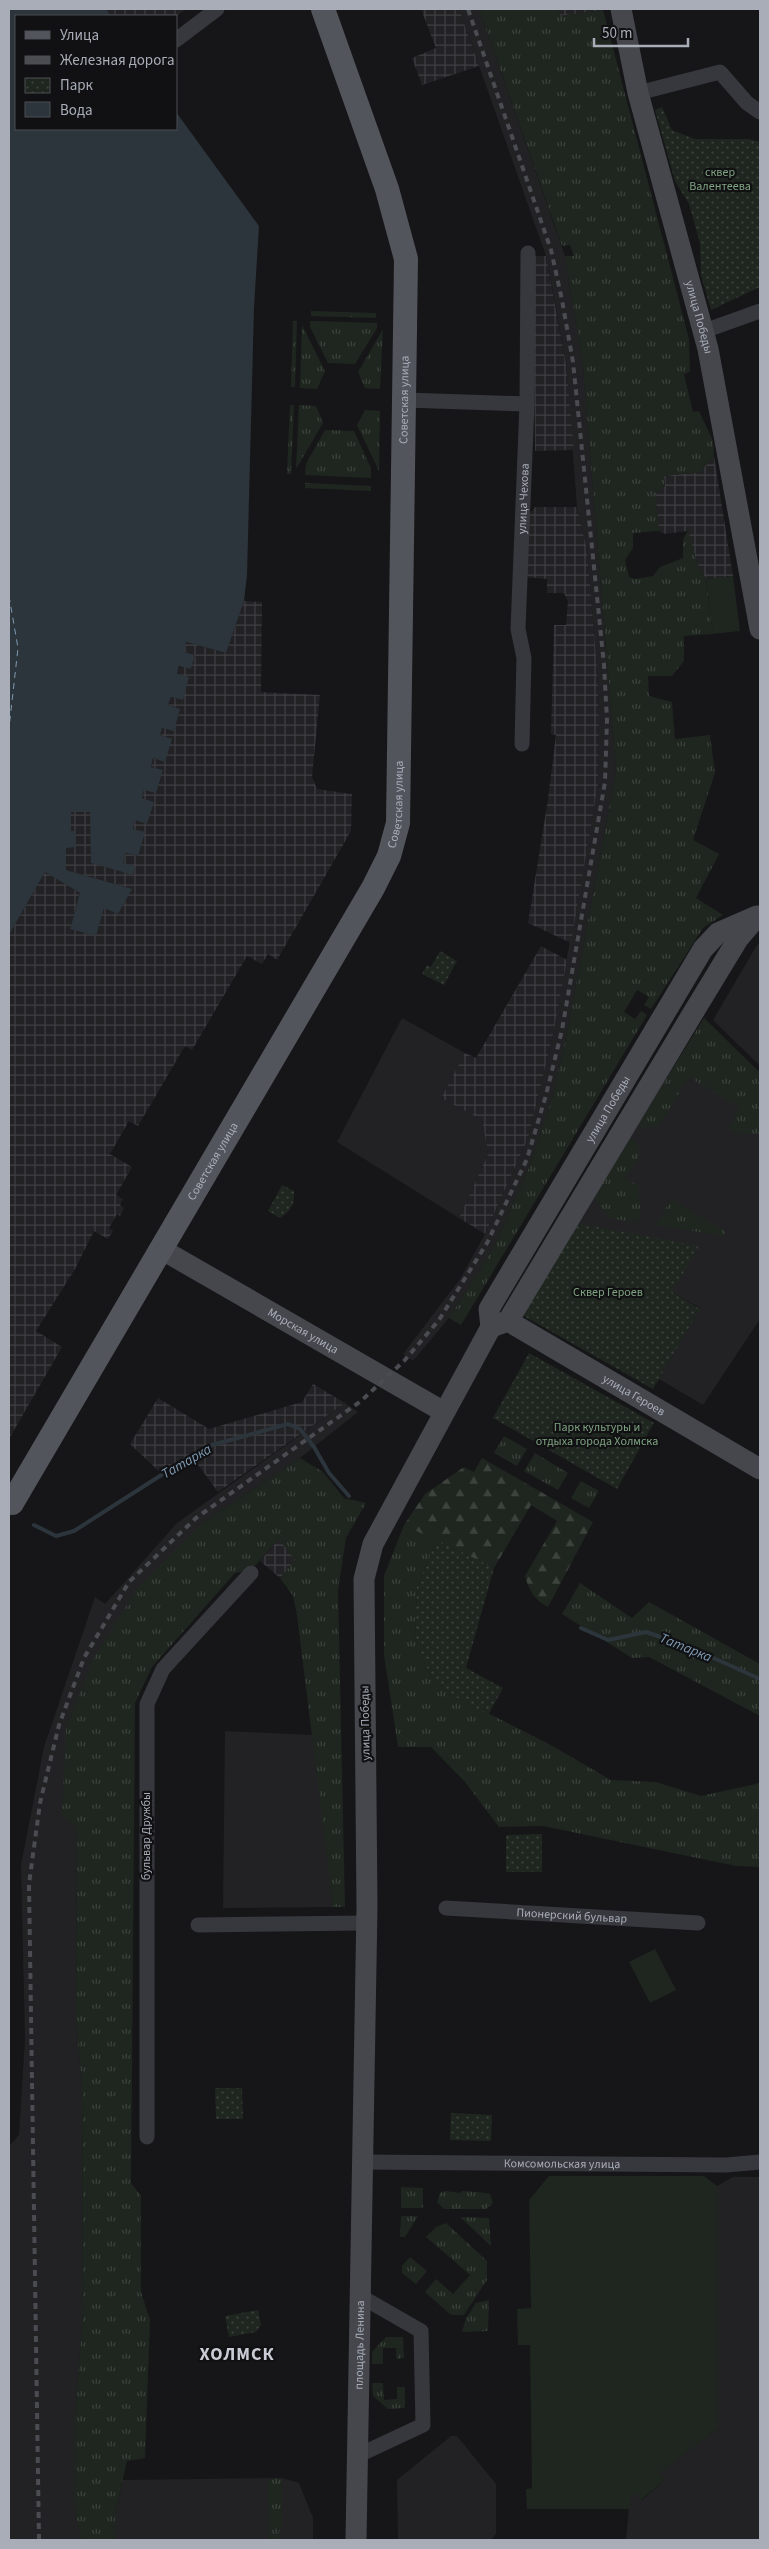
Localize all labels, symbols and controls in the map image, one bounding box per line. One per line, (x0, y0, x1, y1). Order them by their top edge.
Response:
legend (15, 15, 178, 130)
scale bar (594, 15, 688, 47)
text: 50 m (602, 23, 632, 44)
text: Улица (60, 25, 99, 46)
text: Железная дорога (60, 50, 175, 71)
text: Парк (60, 75, 94, 96)
text: Вода (60, 100, 93, 121)
park label: сквер Валентеева (689, 164, 751, 195)
street label: улица Победы (681, 279, 717, 355)
street label: Советская улица (395, 356, 414, 444)
street label: улица Чехова (514, 463, 534, 534)
street label: Советская улица (383, 761, 408, 850)
street label: улица Победы (582, 1073, 635, 1146)
street label: Советская улица (183, 1119, 243, 1204)
park label: Сквер Героев (573, 1284, 643, 1301)
street label: Морская улица (264, 1304, 342, 1358)
street label: улица Героев (599, 1370, 668, 1420)
park label: Парк культуры и отдыха города Холмска (536, 1419, 658, 1450)
water label: Татарка (158, 1439, 216, 1484)
water label: Татарка (656, 1628, 715, 1668)
street label: улица Победы (356, 1685, 375, 1761)
street label: бульвар Дружбы (138, 1792, 155, 1880)
street label: Пионерский бульвар (516, 1904, 628, 1928)
street label: Комсомольская улица (504, 2155, 620, 2173)
street label: площадь Ленина (351, 2300, 369, 2390)
district label: ХОЛМСК (200, 2342, 274, 2367)

